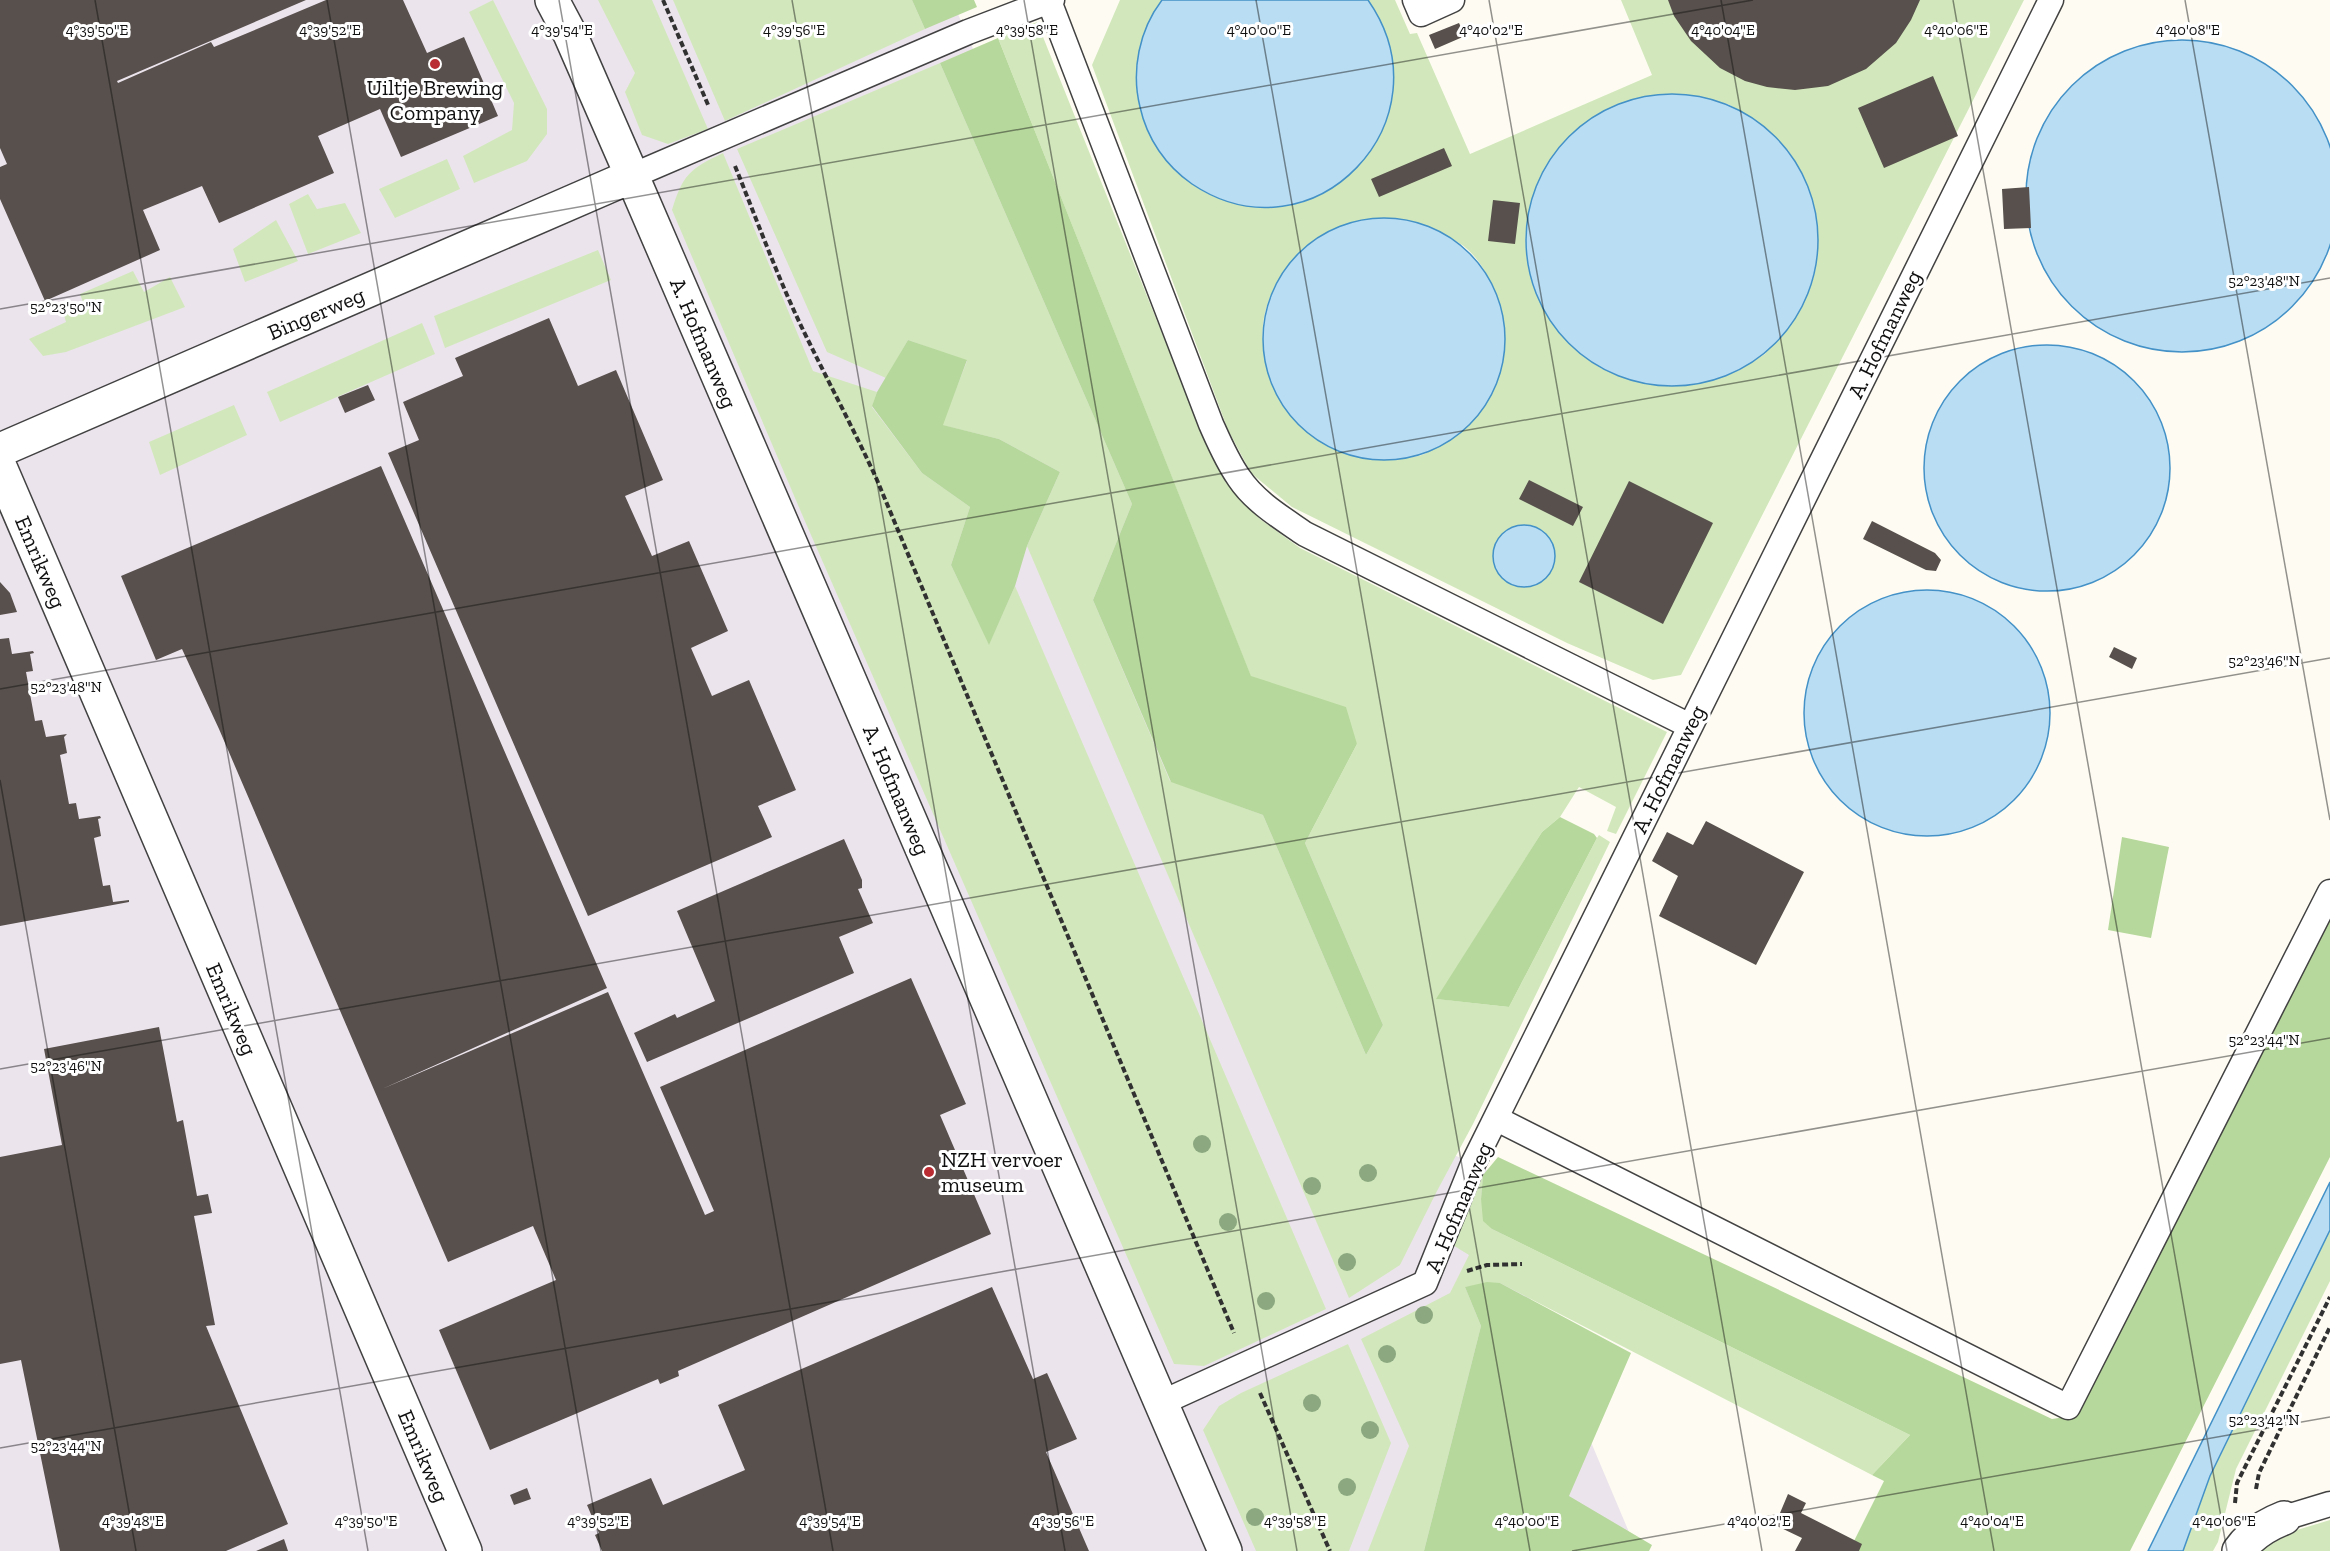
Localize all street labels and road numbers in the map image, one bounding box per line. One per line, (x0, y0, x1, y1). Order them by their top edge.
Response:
street label: A. Hofmanweg (1842, 266, 1927, 403)
street label: A. Hofmanweg (664, 274, 743, 412)
street label: Bingerweg (264, 281, 369, 346)
street label: Emrikweg (9, 512, 72, 612)
street label: A. Hofmanweg (1626, 701, 1711, 838)
street label: A. Hofmanweg (857, 721, 936, 859)
street label: Emrikweg (200, 959, 263, 1059)
street label: A. Hofmanweg (1419, 1138, 1498, 1276)
street label: Emrikweg (392, 1406, 455, 1506)

